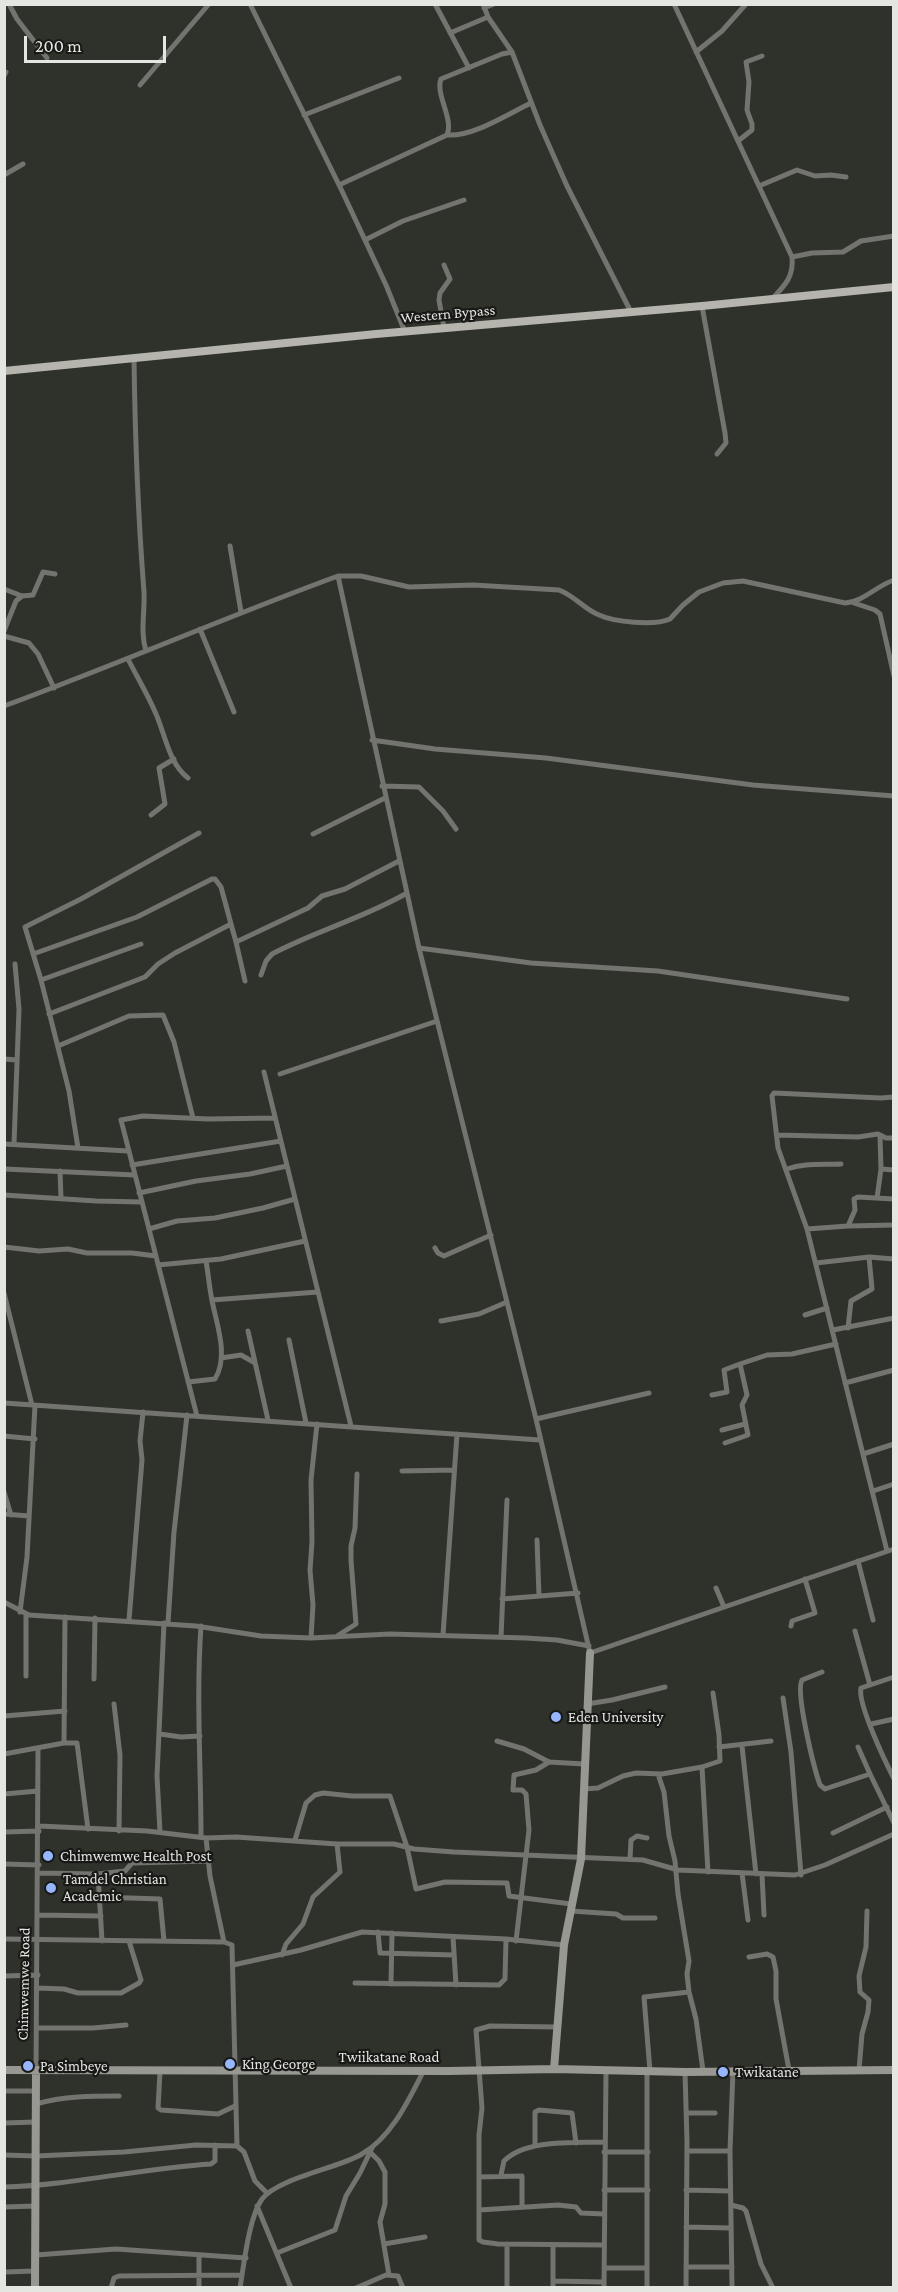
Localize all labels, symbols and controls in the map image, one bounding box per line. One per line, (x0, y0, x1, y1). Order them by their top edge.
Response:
scale bar (27, 24, 170, 62)
text: 200 m (35, 36, 82, 56)
street label: Western Bypass (400, 301, 496, 327)
place label: Eden University (568, 1708, 663, 1726)
marker: Eden University (549, 1710, 563, 1724)
place label: Chimwemwe Health Post (60, 1847, 211, 1865)
marker: Chimwemwe Health Post (41, 1849, 55, 1863)
place label: Tamdel Christian Academic (63, 1870, 167, 1905)
marker: Tamdel Christian Academic (44, 1881, 58, 1895)
street label: Chimwemwe Road (14, 1927, 34, 2041)
street label: Twiikatane Road (339, 2048, 439, 2066)
place label: King George (242, 2055, 315, 2073)
place label: Pa Simbeye (40, 2057, 108, 2075)
marker: King George (223, 2057, 237, 2071)
marker: Pa Simbeye (21, 2059, 35, 2073)
place label: Twikatane (735, 2063, 799, 2081)
marker: Twikatane (716, 2065, 730, 2079)

